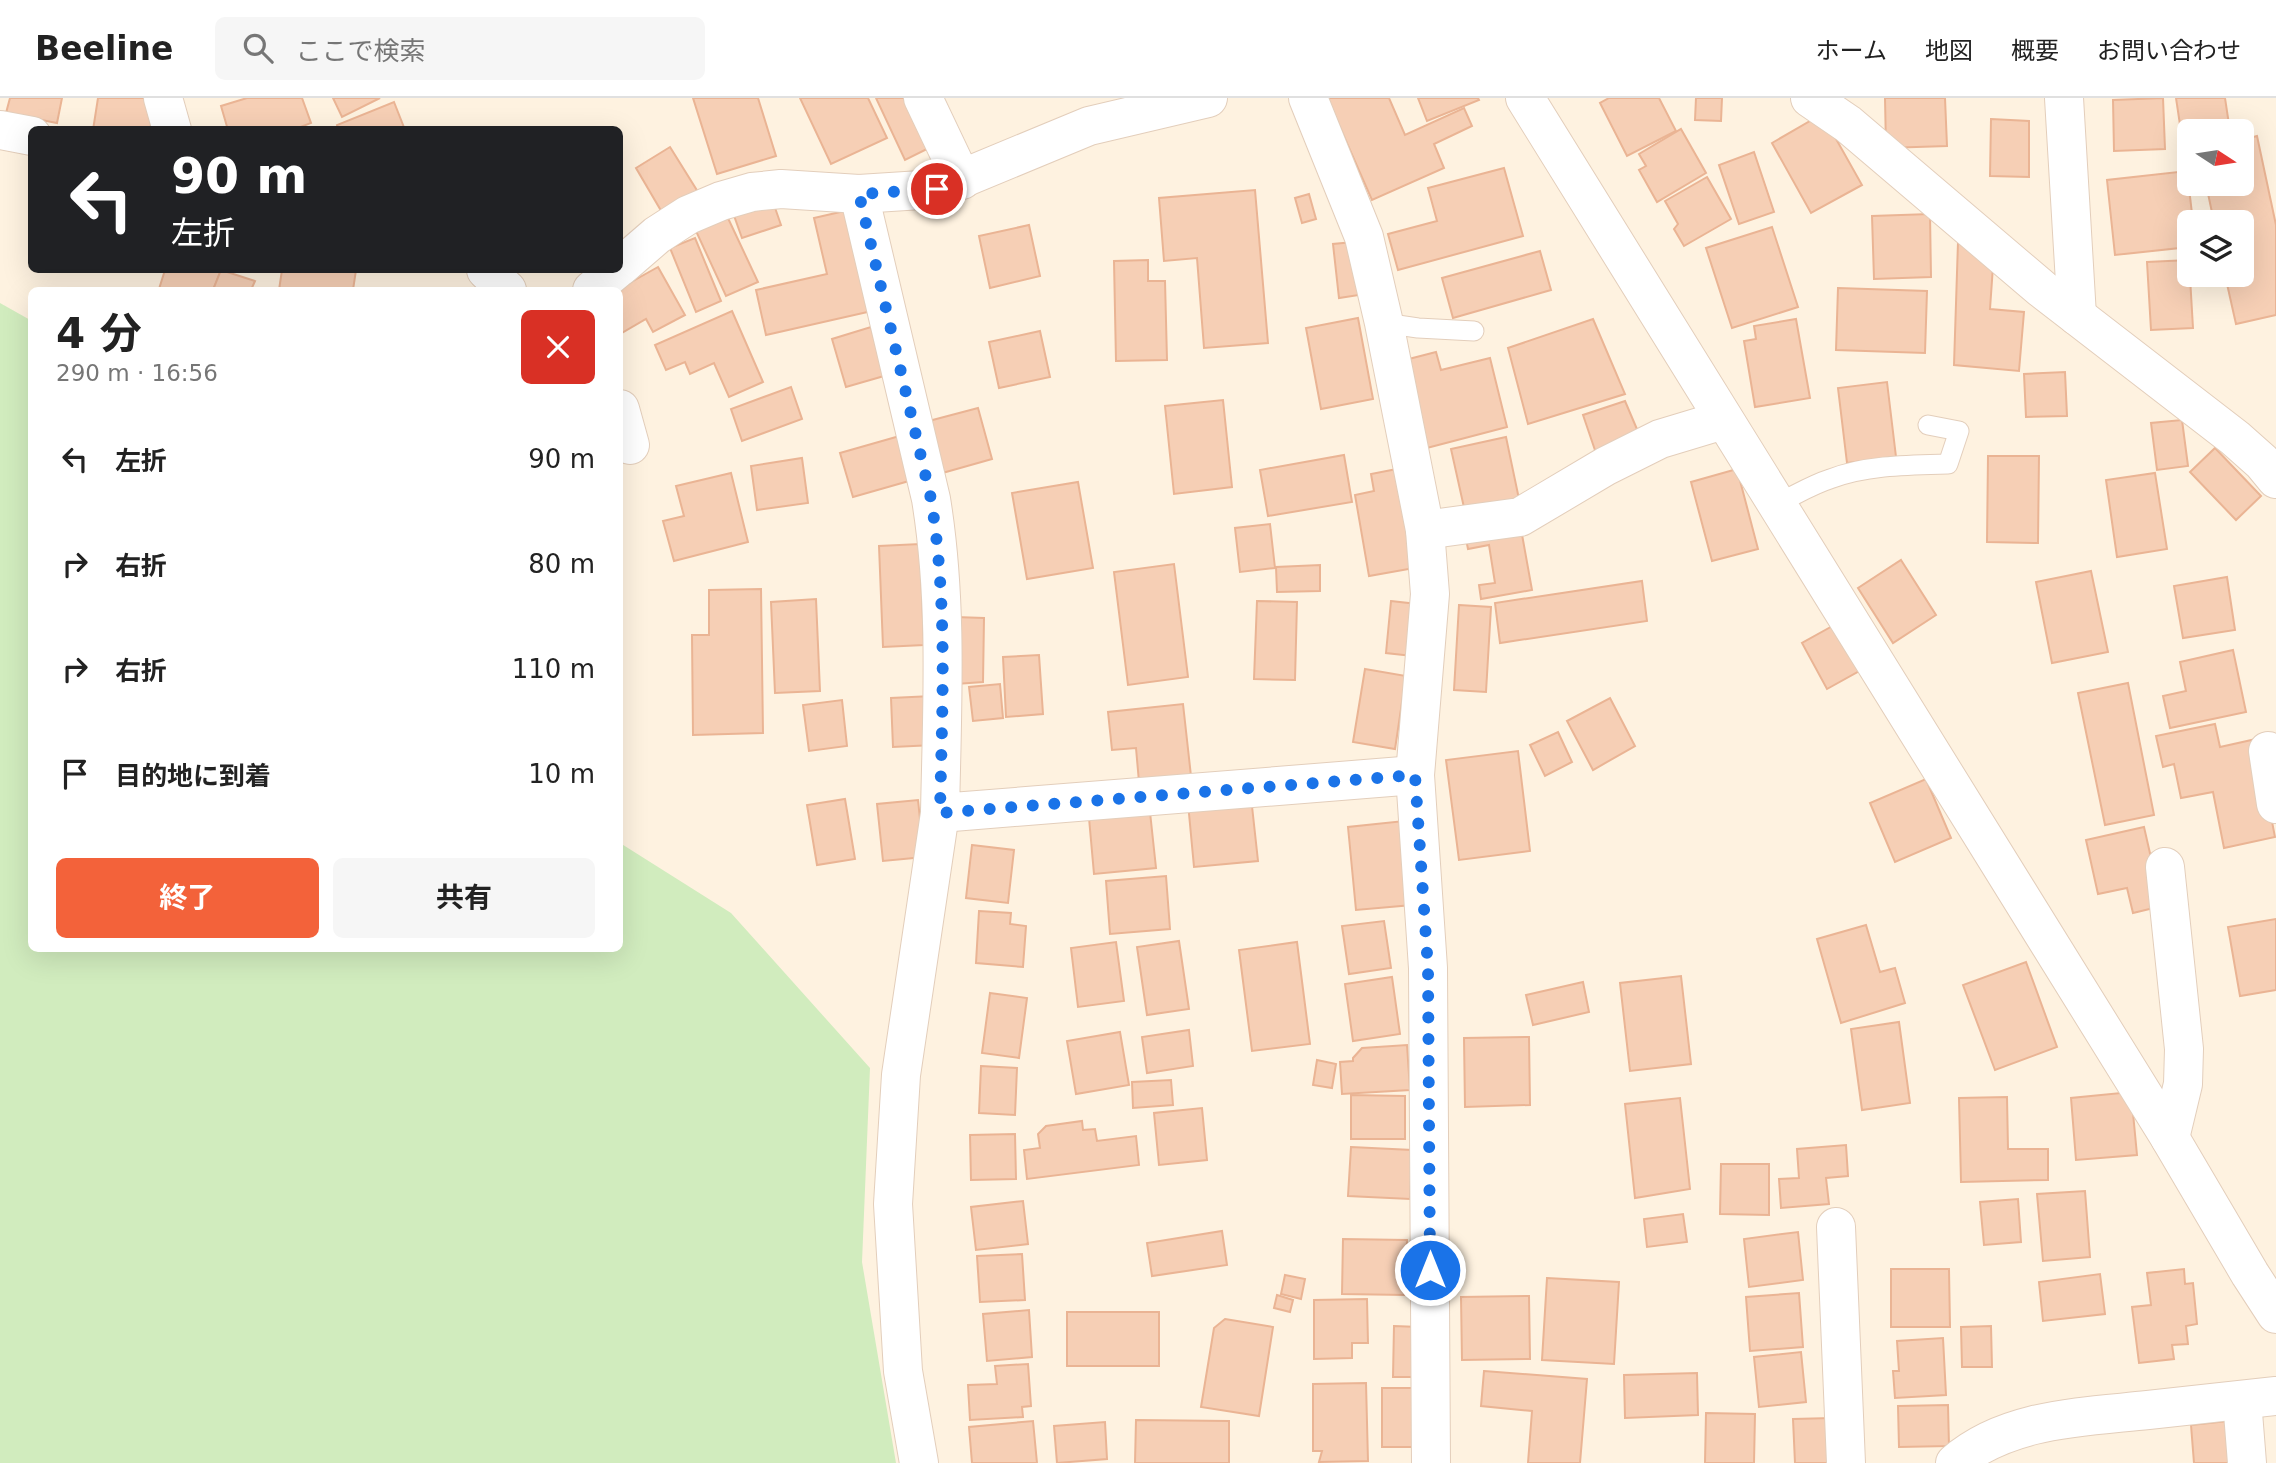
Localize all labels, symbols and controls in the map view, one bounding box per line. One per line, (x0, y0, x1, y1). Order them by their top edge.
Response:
search box (215, 17, 705, 80)
text: Beeline (35, 29, 173, 68)
icon: search (239, 29, 277, 67)
text: ここで検索 (295, 36, 425, 66)
text: ホーム (1816, 37, 1887, 65)
text: 地図 (1925, 37, 1973, 65)
text: 概要 (2011, 37, 2059, 65)
text: お問い合わせ (2097, 37, 2241, 65)
north arrow (2177, 119, 2254, 196)
map controls (2177, 119, 2254, 287)
text: 90 m (171, 148, 307, 205)
icon: left (56, 154, 147, 245)
pin (907, 159, 967, 219)
icon: arrive (918, 170, 956, 208)
button: layers (2177, 210, 2254, 287)
text: 左折 (171, 214, 235, 252)
text: 4 分 (56, 309, 142, 358)
button: close (521, 310, 595, 384)
text: 290 m · 16:56 (56, 360, 218, 386)
icon: left (56, 440, 94, 478)
text: 90 m (528, 444, 595, 474)
text: 左折 (115, 446, 167, 476)
icon: right (56, 545, 94, 583)
text: 80 m (528, 549, 595, 579)
text: 右折 (115, 551, 167, 581)
icon: right (56, 650, 94, 688)
text: 110 m (512, 654, 595, 684)
text: 右折 (115, 656, 167, 686)
icon: arrive (56, 755, 94, 793)
text: 10 m (528, 759, 595, 789)
text: 目的地に到着 (115, 761, 271, 791)
button: 終了 (56, 858, 319, 938)
button: 共有 (333, 858, 595, 938)
position arrow (1393, 1233, 1467, 1307)

